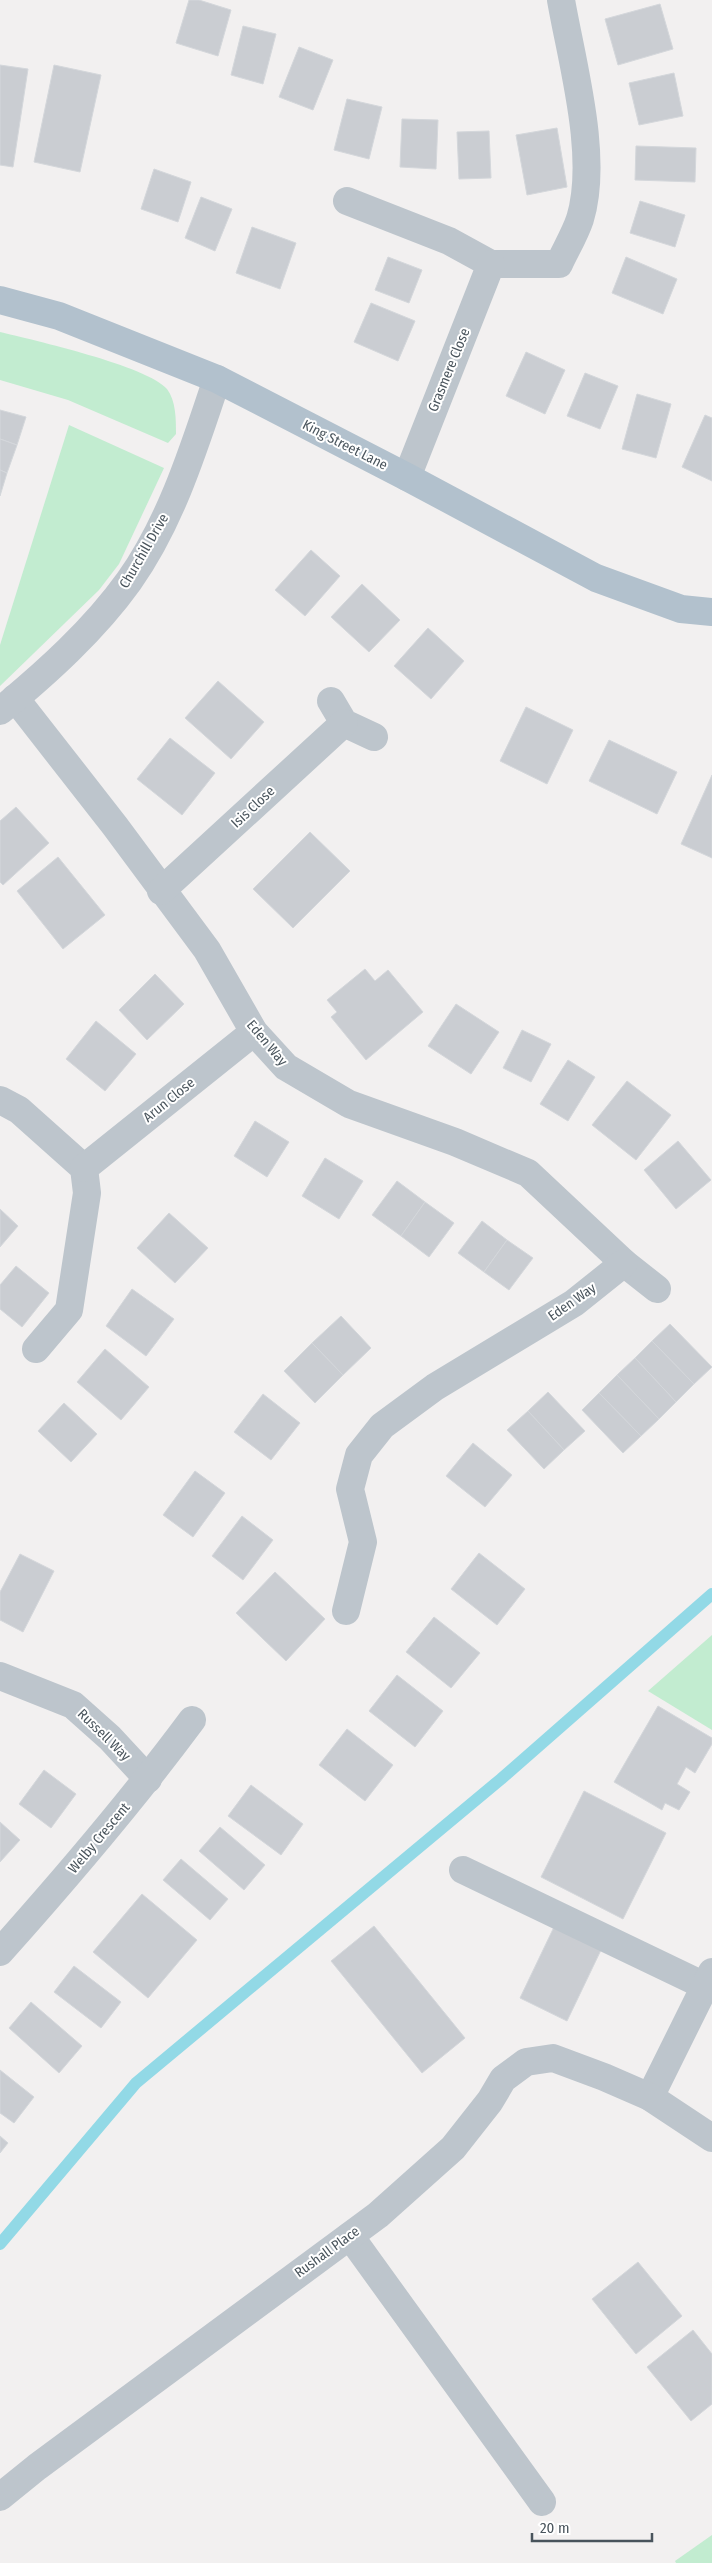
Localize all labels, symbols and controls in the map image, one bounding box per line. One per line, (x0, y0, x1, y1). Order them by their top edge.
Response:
street label: Grasmere Close (425, 326, 473, 414)
street label: King Street Lane (300, 416, 390, 474)
street label: Churchill Drive (116, 511, 172, 591)
street label: Isis Close (228, 783, 278, 831)
street label: Eden Way (243, 1017, 291, 1070)
street label: Arun Close (140, 1074, 198, 1126)
street label: Eden Way (545, 1279, 600, 1325)
street label: Russell Way (74, 1706, 135, 1765)
street label: Welby Crescent (65, 1799, 134, 1877)
street label: Rushall Place (291, 2223, 363, 2281)
scale bar (532, 2510, 652, 2542)
text: 20 m (540, 2519, 570, 2537)

